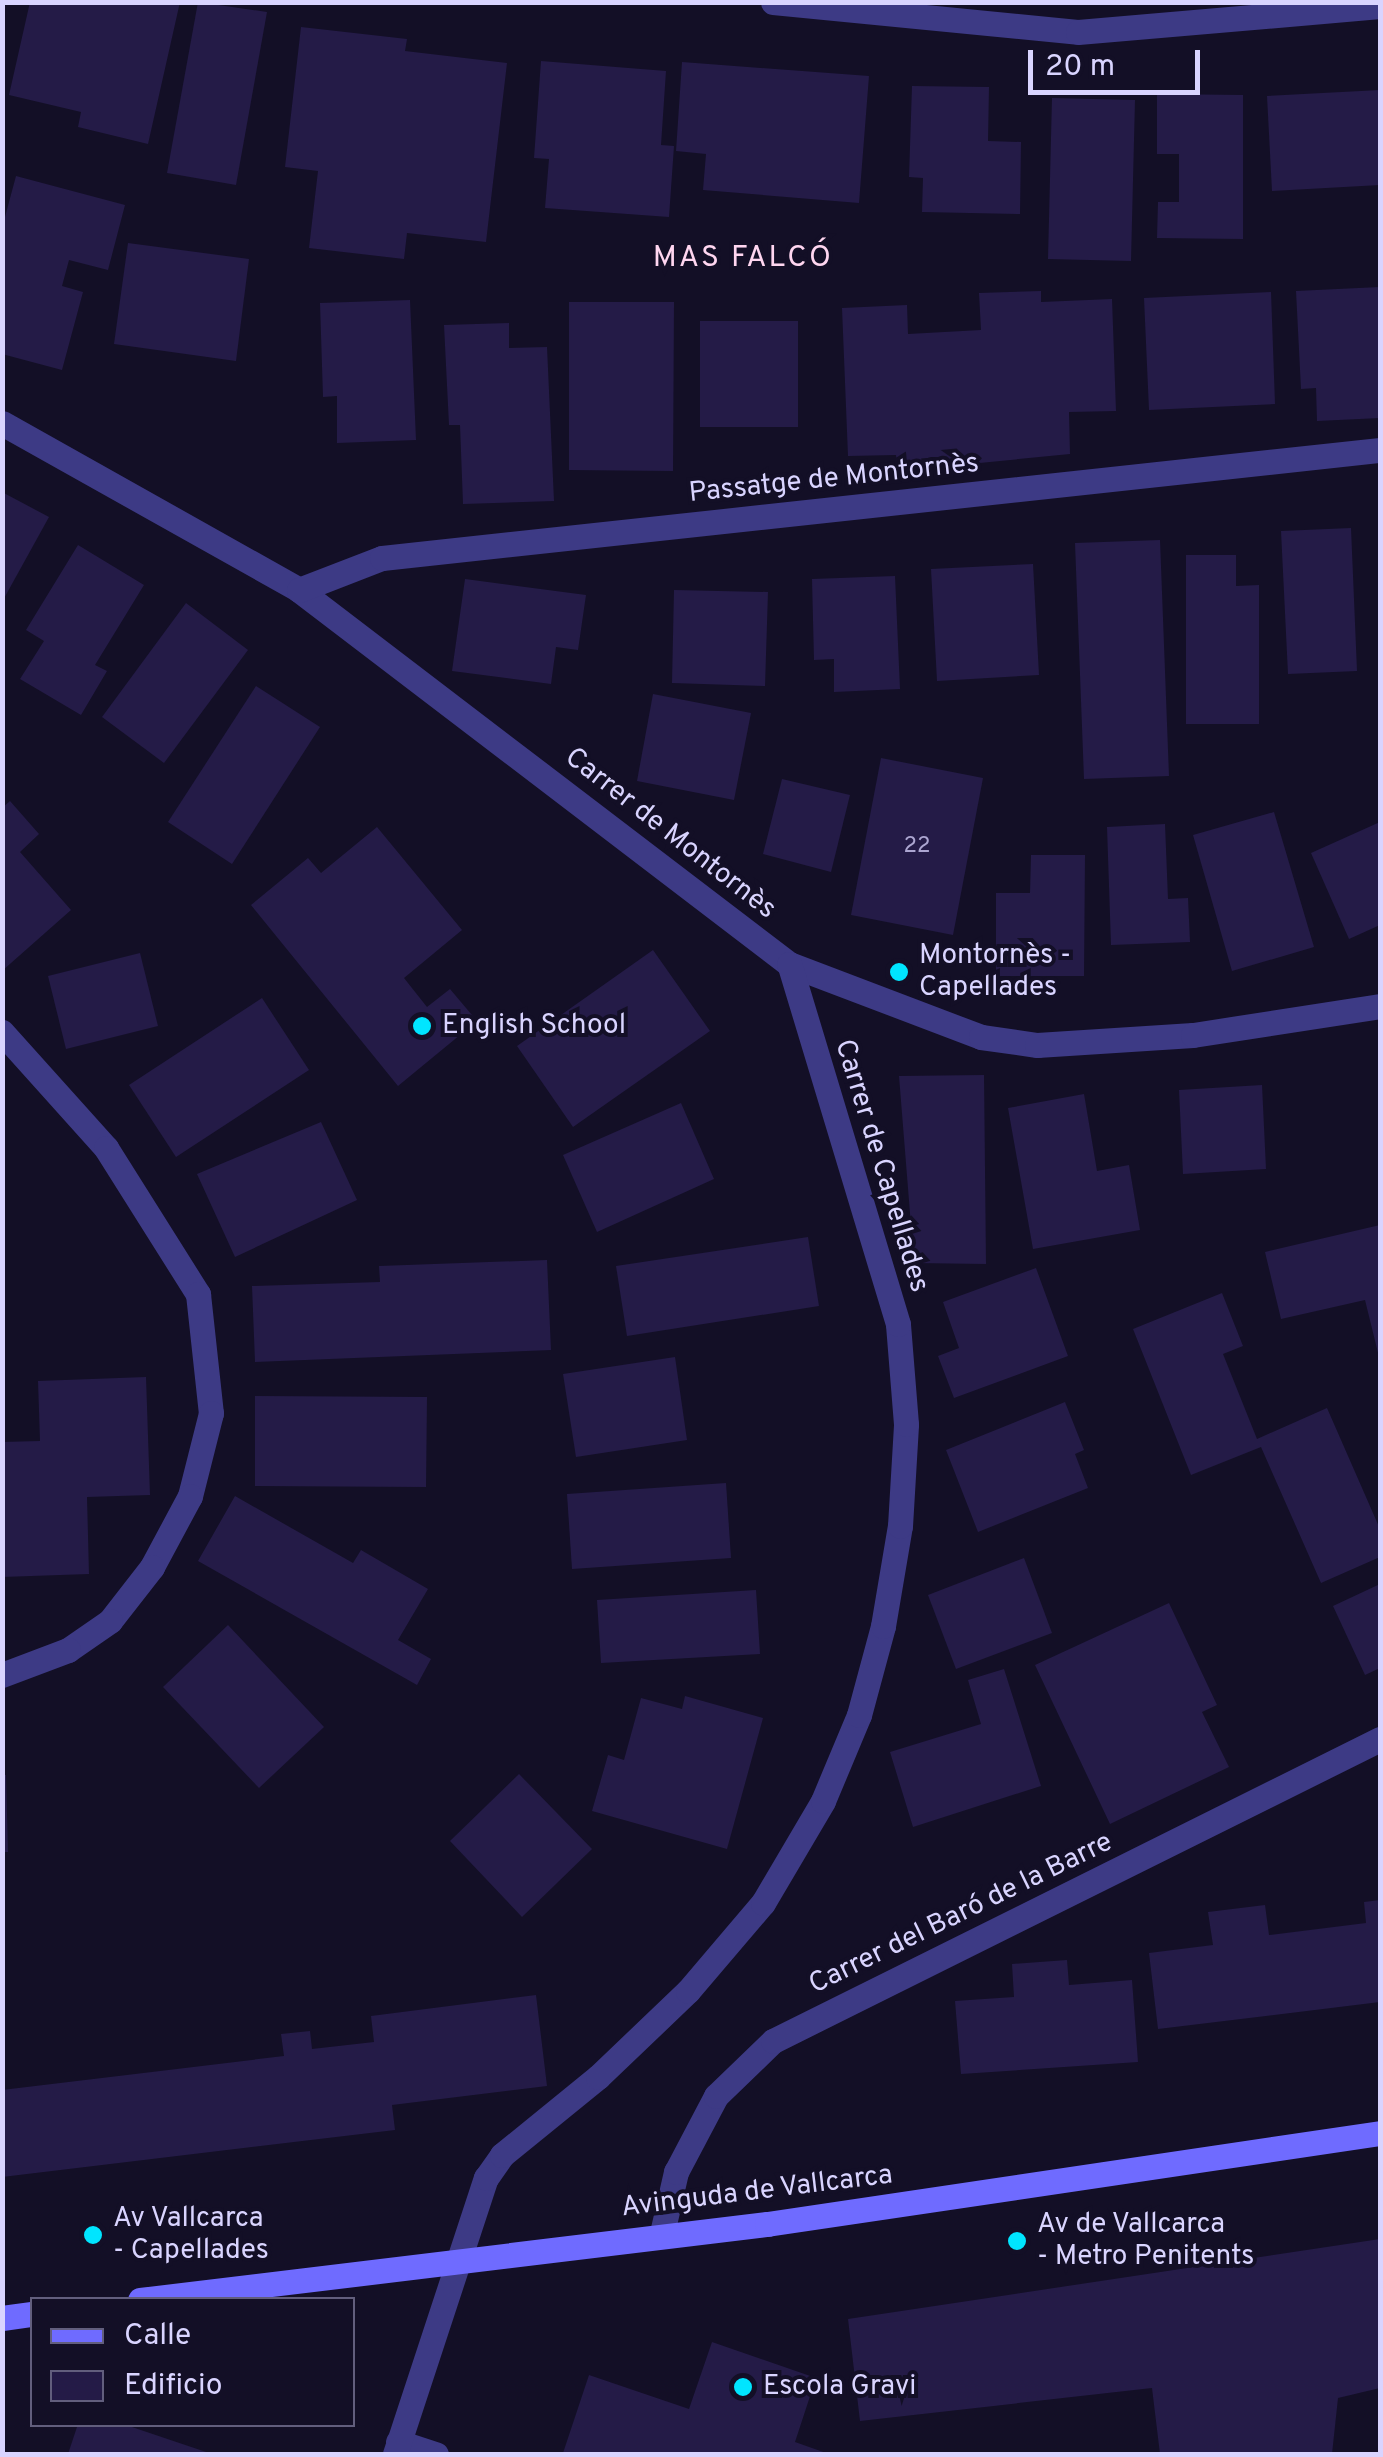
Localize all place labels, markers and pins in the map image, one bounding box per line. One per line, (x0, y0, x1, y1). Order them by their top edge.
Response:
place label: Montornès - Capellades (919, 939, 1071, 1005)
marker: Montornès - Capellades (888, 961, 910, 983)
place label: English School (442, 1009, 626, 1043)
marker: English School (411, 1015, 433, 1037)
place label: Av Vallcarca - Capellades (113, 2202, 269, 2268)
place label: Av de Vallcarca - Metro Penitents (1037, 2208, 1254, 2274)
marker: Av Vallcarca - Capellades (82, 2224, 104, 2246)
marker: Av de Vallcarca - Metro Penitents (1006, 2230, 1028, 2252)
place label: Escola Gravi (763, 2370, 916, 2404)
marker: Escola Gravi (732, 2376, 754, 2398)

